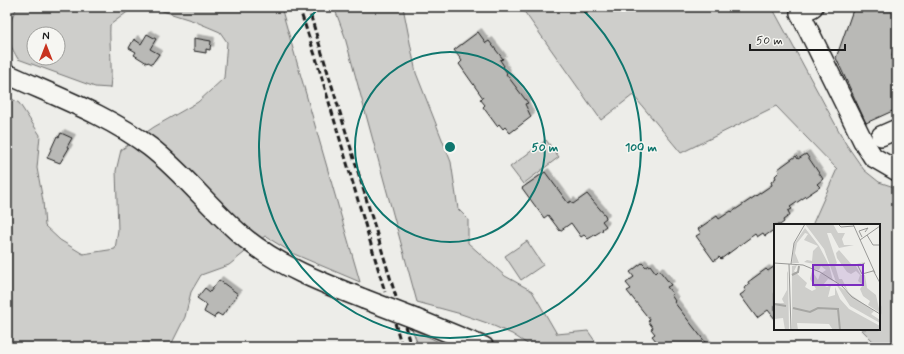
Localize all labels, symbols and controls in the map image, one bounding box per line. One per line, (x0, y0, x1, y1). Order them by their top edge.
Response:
north arrow (26, 26, 66, 66)
scale bar (750, 26, 845, 52)
text: N (42, 30, 50, 44)
text: 50 m (756, 33, 783, 49)
centre of rings (443, 140, 457, 154)
text: 50 m (532, 140, 559, 156)
text: 100 m (625, 140, 658, 156)
inset map (774, 224, 880, 330)

